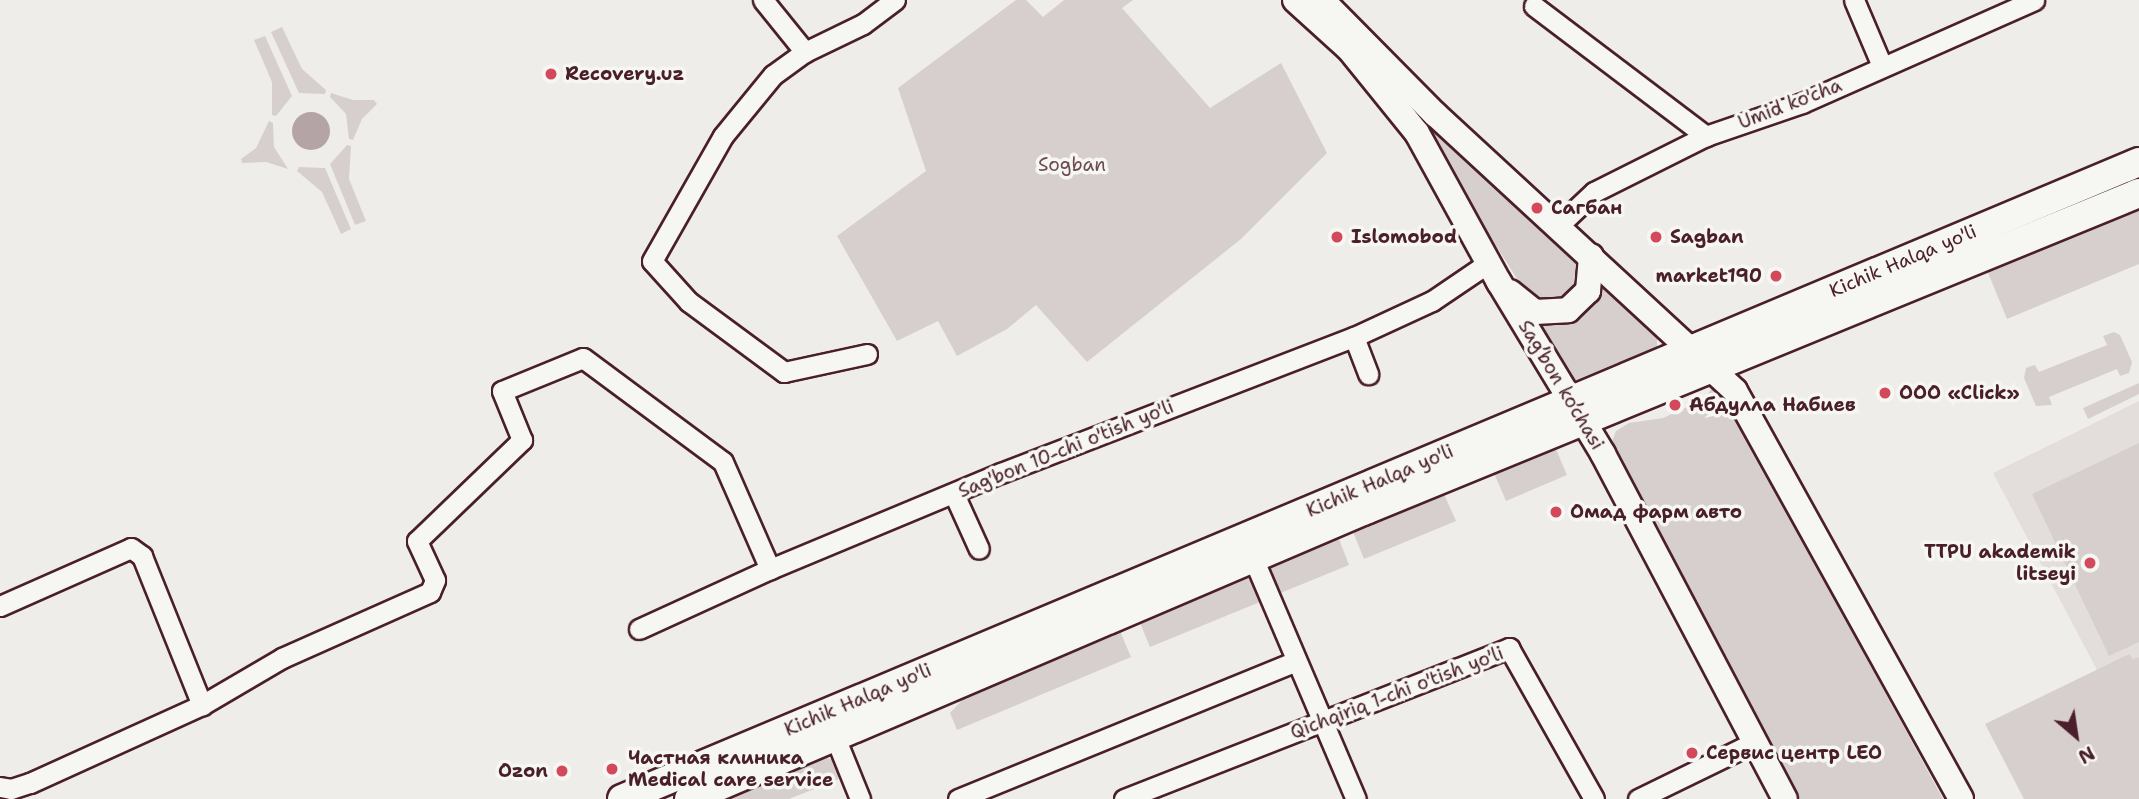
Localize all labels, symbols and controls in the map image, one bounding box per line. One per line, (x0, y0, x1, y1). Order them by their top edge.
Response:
place label: Recovery.uz (565, 63, 684, 85)
marker: Recovery.uz (543, 66, 559, 82)
street label: Umid ko'cha (1735, 74, 1845, 134)
park label: Sogban (1038, 154, 1106, 176)
place label: Сагбан (1551, 197, 1622, 219)
marker: Сагбан (1529, 200, 1545, 216)
street label: Kichik Halqa yo'li (1826, 220, 1980, 302)
place label: Islomobod (1351, 226, 1457, 248)
place label: Sagban (1670, 226, 1744, 248)
marker: Islomobod (1329, 229, 1345, 245)
marker: Sagban (1648, 229, 1664, 245)
place label: market190 (1656, 265, 1762, 287)
marker: market190 (1768, 268, 1784, 284)
street label: Sag’bon ko’chasi (1513, 316, 1609, 454)
place label: OOO «Click» (1899, 382, 2020, 404)
marker: OOO «Click» (1877, 385, 1893, 401)
place label: Абдулла Набиев (1689, 394, 1856, 416)
street label: Sag'bon 10-chi o'tish yo'li (955, 395, 1177, 503)
marker: Абдулла Набиев (1667, 397, 1683, 413)
street label: Kichik Halqa yo'li (1303, 440, 1457, 522)
place label: Омад фарм авто (1570, 501, 1742, 523)
marker: Омад фарм авто (1548, 504, 1564, 520)
place label: TTPU akademik litseyi (1924, 541, 2076, 585)
marker: TTPU akademik litseyi (2082, 555, 2098, 571)
street label: Qichqiriq 1-chi o'tish yo'li (1287, 642, 1507, 744)
street label: Kichik Halqa yo'li (781, 659, 935, 741)
north arrow (2041, 701, 2111, 771)
text: N (2074, 740, 2099, 769)
place label: Сервис центр LEO (1706, 742, 1882, 764)
marker: Сервис центр LEO (1684, 745, 1700, 761)
place label: Частная клиника Medical care service (628, 747, 833, 791)
marker: Частная клиника Medical care service (602, 759, 622, 779)
place label: Ozon (498, 760, 548, 782)
marker: Ozon (554, 763, 570, 779)

